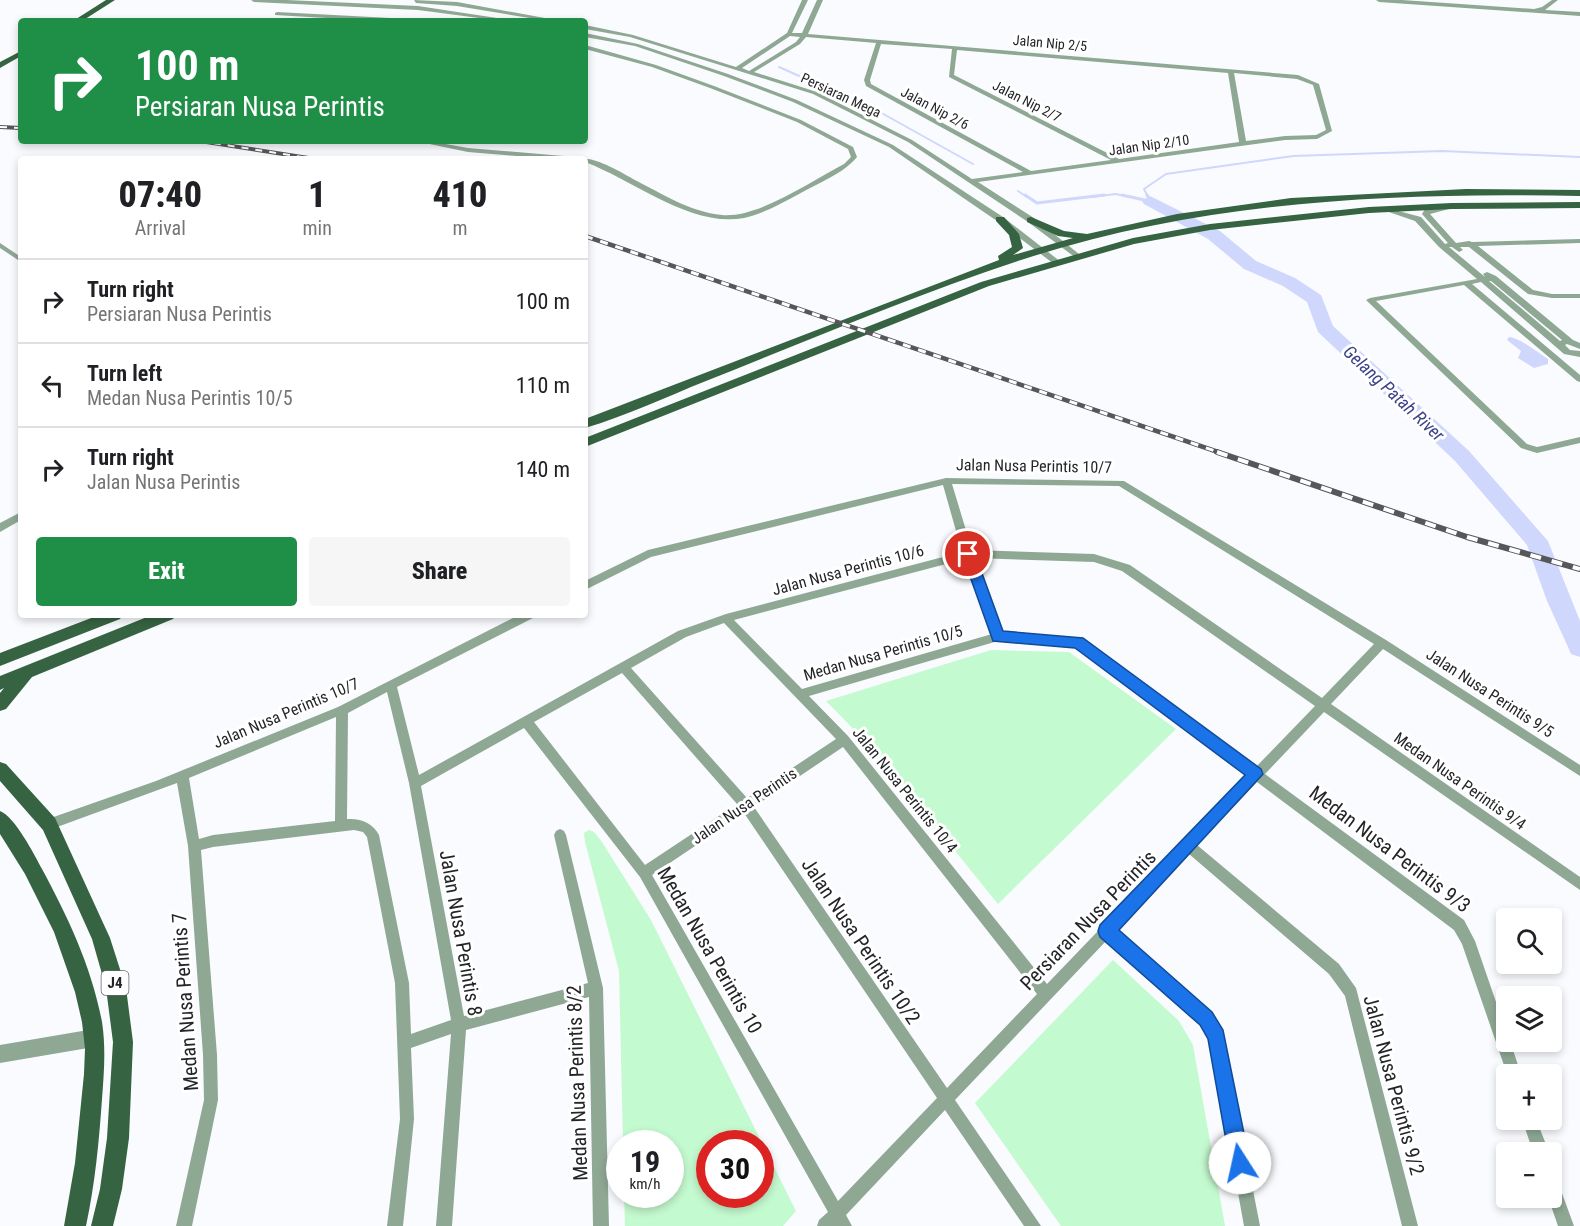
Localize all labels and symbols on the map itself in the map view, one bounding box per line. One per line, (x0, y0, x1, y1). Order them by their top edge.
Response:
street label: Jalan Nip 2/5 (1012, 32, 1088, 54)
street label: Persiaran Mega (799, 70, 883, 120)
street label: Jalan Nip 2/7 (990, 77, 1064, 125)
street label: Jalan Nip 2/6 (898, 83, 972, 133)
street label: Jalan Nip 2/10 (1108, 131, 1190, 159)
water label: Gelang Patah River (1339, 341, 1449, 446)
street label: Jalan Nusa Perintis 10/7 (956, 455, 1112, 477)
pin (942, 528, 993, 579)
street label: Jalan Nusa Perintis 10/6 (770, 541, 926, 599)
street label: Medan Nusa Perintis 10/5 (801, 621, 965, 685)
street label: Jalan Nusa Perintis 9/5 (1423, 645, 1557, 741)
street label: Jalan Nusa Perintis 10/7 (210, 674, 362, 752)
street label: Jalan Nusa Perintis 10/4 (849, 723, 962, 857)
street label: Medan Nusa Perintis 9/4 (1390, 728, 1530, 834)
street label: Jalan Nusa Perintis (688, 764, 800, 848)
street label: Medan Nusa Perintis 9/3 (1305, 781, 1475, 917)
street label: Persiaran Nusa Perintis (1015, 845, 1161, 995)
street label: Jalan Nusa Perintis 8 (435, 848, 487, 1018)
street label: Jalan Nusa Perintis 10/2 (797, 853, 926, 1029)
street label: Medan Nusa Perintis 10 (653, 862, 767, 1038)
street label: Medan Nusa Perintis 7 (167, 912, 203, 1092)
road number: J4 (102, 971, 128, 995)
street label: Medan Nusa Perintis 8/2 (562, 985, 592, 1181)
street label: Jalan Nusa Perintis 9/2 (1358, 992, 1430, 1178)
speed limit sign: 30 (696, 1130, 774, 1208)
position arrow (1208, 1131, 1272, 1195)

